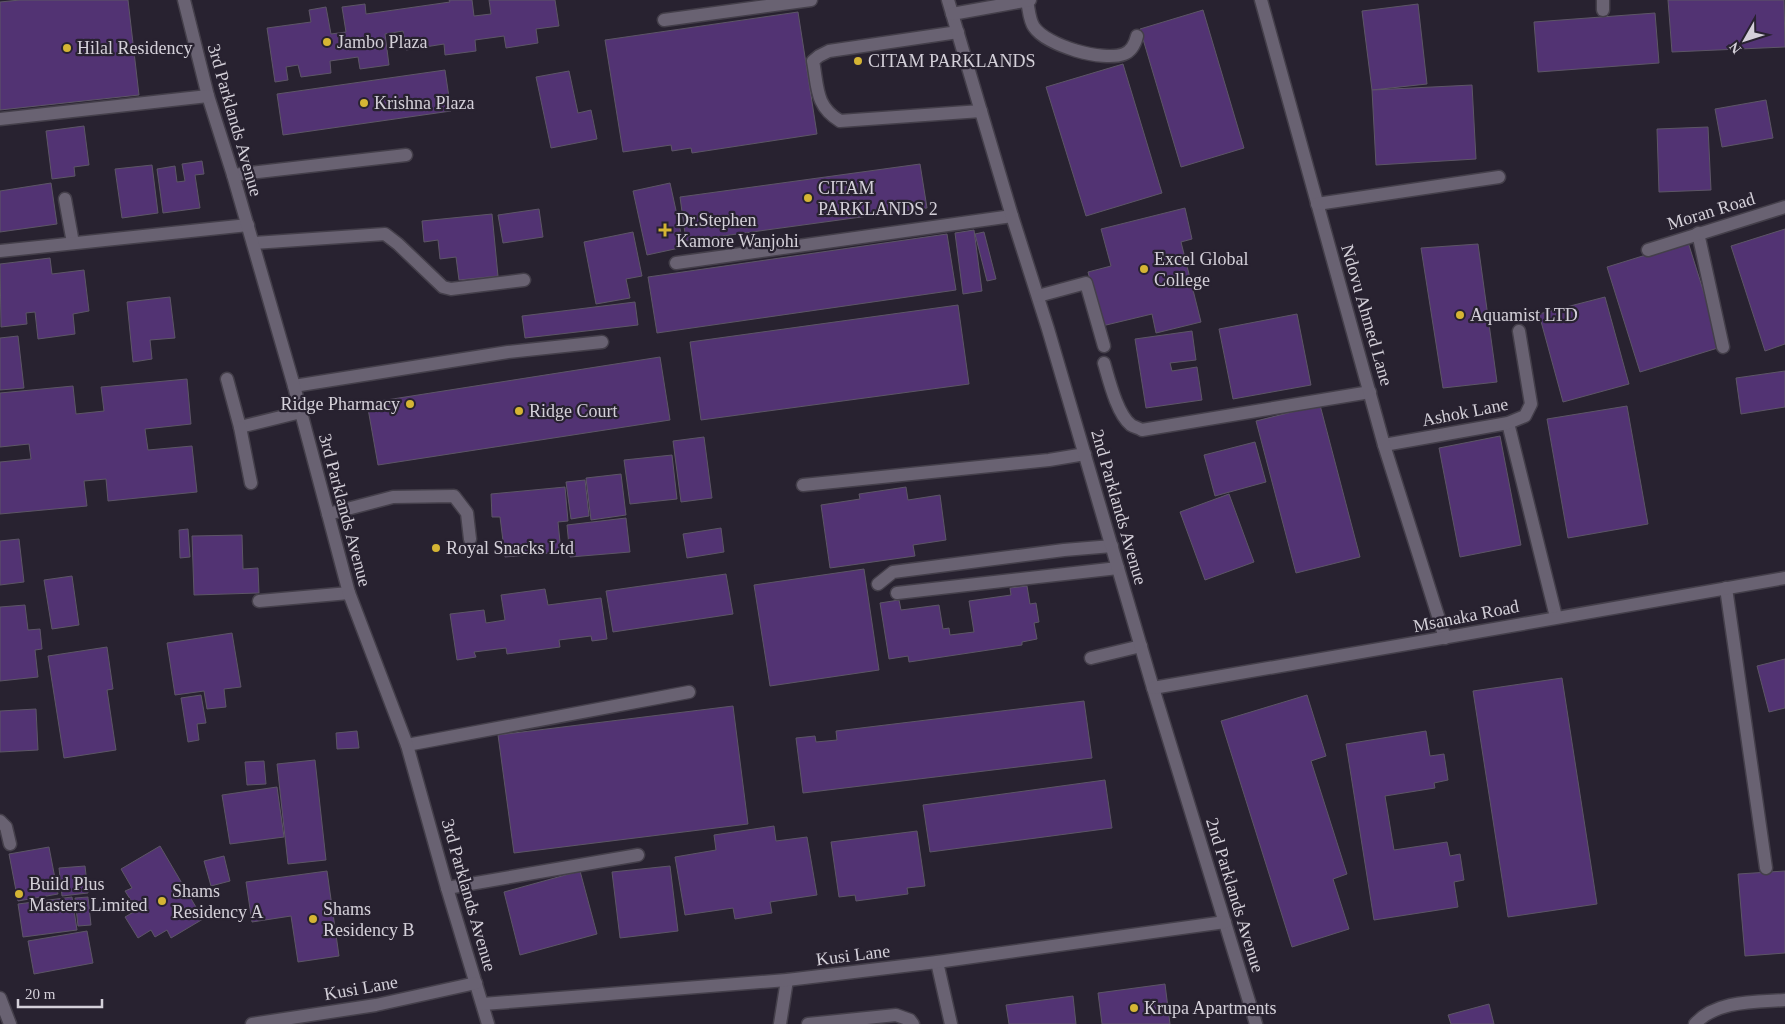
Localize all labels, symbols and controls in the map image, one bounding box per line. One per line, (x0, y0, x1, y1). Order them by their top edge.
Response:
north arrow (1720, 15, 1770, 65)
place label: Jambo Plaza (337, 32, 427, 52)
marker: Jambo Plaza (321, 36, 333, 48)
place label: Hilal Residency (77, 38, 192, 58)
text: N (1726, 39, 1744, 57)
street label: 3rd Parklands Avenue (204, 41, 266, 199)
marker: Hilal Residency (61, 42, 73, 54)
place label: CITAM PARKLANDS (868, 51, 1035, 71)
marker: CITAM PARKLANDS (852, 55, 864, 67)
place label: Krishna Plaza (374, 93, 474, 113)
marker: Krishna Plaza (358, 97, 370, 109)
place label: CITAM PARKLANDS 2 (818, 178, 938, 219)
street label: Moran Road (1665, 188, 1757, 234)
marker: CITAM PARKLANDS 2 (802, 192, 814, 204)
place label: Dr.Stephen Kamore Wanjohi (676, 210, 799, 251)
marker: Dr.Stephen Kamore Wanjohi (658, 223, 672, 237)
street label: Ndovu Ahmed Lane (1337, 242, 1397, 388)
place label: Excel Global College (1154, 249, 1248, 290)
marker: Excel Global College (1138, 263, 1150, 275)
place label: Aquamist LTD (1470, 305, 1578, 325)
marker: Aquamist LTD (1454, 309, 1466, 321)
place label: Ridge Pharmacy (281, 394, 400, 414)
street label: Ashok Lane (1420, 394, 1510, 430)
marker: Ridge Pharmacy (404, 398, 416, 410)
place label: Ridge Court (529, 401, 618, 421)
marker: Ridge Court (513, 405, 525, 417)
street label: 2nd Parklands Avenue (1087, 427, 1151, 587)
street label: 3rd Parklands Avenue (315, 431, 375, 589)
place label: Royal Snacks Ltd (446, 538, 574, 558)
marker: Royal Snacks Ltd (430, 542, 442, 554)
street label: Msanaka Road (1411, 596, 1521, 636)
street label: 2nd Parklands Avenue (1202, 815, 1268, 975)
street label: 3rd Parklands Avenue (438, 816, 500, 974)
place label: Build Plus Masters Limited (29, 874, 147, 915)
place label: Shams Residency A (172, 881, 264, 922)
marker: Build Plus Masters Limited (13, 888, 25, 900)
marker: Shams Residency A (156, 895, 168, 907)
place label: Shams Residency B (323, 899, 415, 940)
marker: Shams Residency B (307, 913, 319, 925)
street label: Kusi Lane (815, 941, 891, 969)
street label: Kusi Lane (323, 972, 399, 1004)
scale bar (18, 976, 101, 1008)
text: 20 m (25, 986, 56, 1002)
place label: Krupa Apartments (1144, 998, 1276, 1018)
marker: Krupa Apartments (1128, 1002, 1140, 1014)

